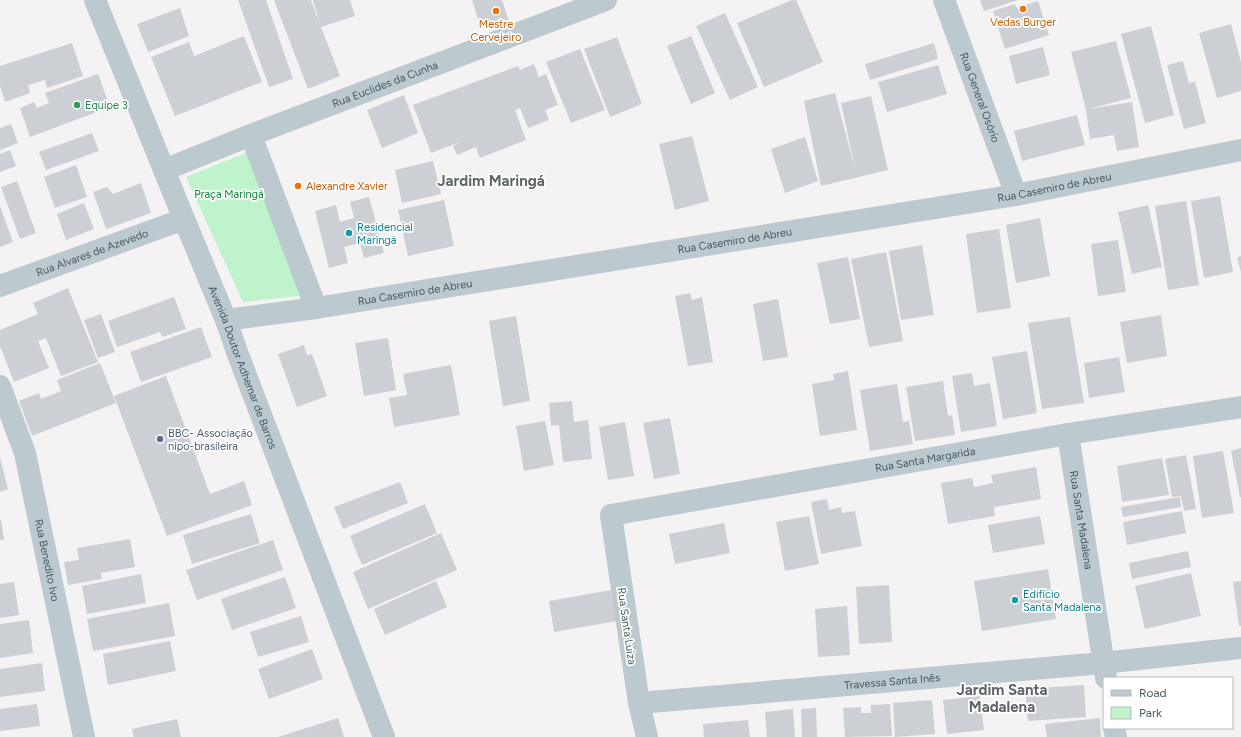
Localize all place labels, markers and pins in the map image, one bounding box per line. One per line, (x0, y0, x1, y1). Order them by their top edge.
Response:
marker: Vedas Burger (1018, 4, 1028, 14)
marker: Mestre Cervejeiro (491, 6, 501, 16)
place label: Vedas Burger (990, 16, 1056, 29)
place label: Mestre Cervejeiro (471, 18, 521, 44)
place label: Equipe 3 (85, 99, 128, 112)
marker: Equipe 3 (72, 100, 82, 110)
place label: Alexandre Xavier (306, 180, 388, 193)
marker: Alexandre Xavier (293, 181, 303, 191)
place label: Residencial Maringá (357, 221, 413, 247)
marker: Residencial Maringá (344, 228, 354, 238)
place label: BBC- Associação nipo-brasileira (168, 427, 253, 453)
marker: BBC- Associação nipo-brasileira (155, 434, 165, 444)
place label: Edifício Santa Madalena (1023, 588, 1101, 614)
marker: Edifício Santa Madalena (1010, 595, 1020, 605)

